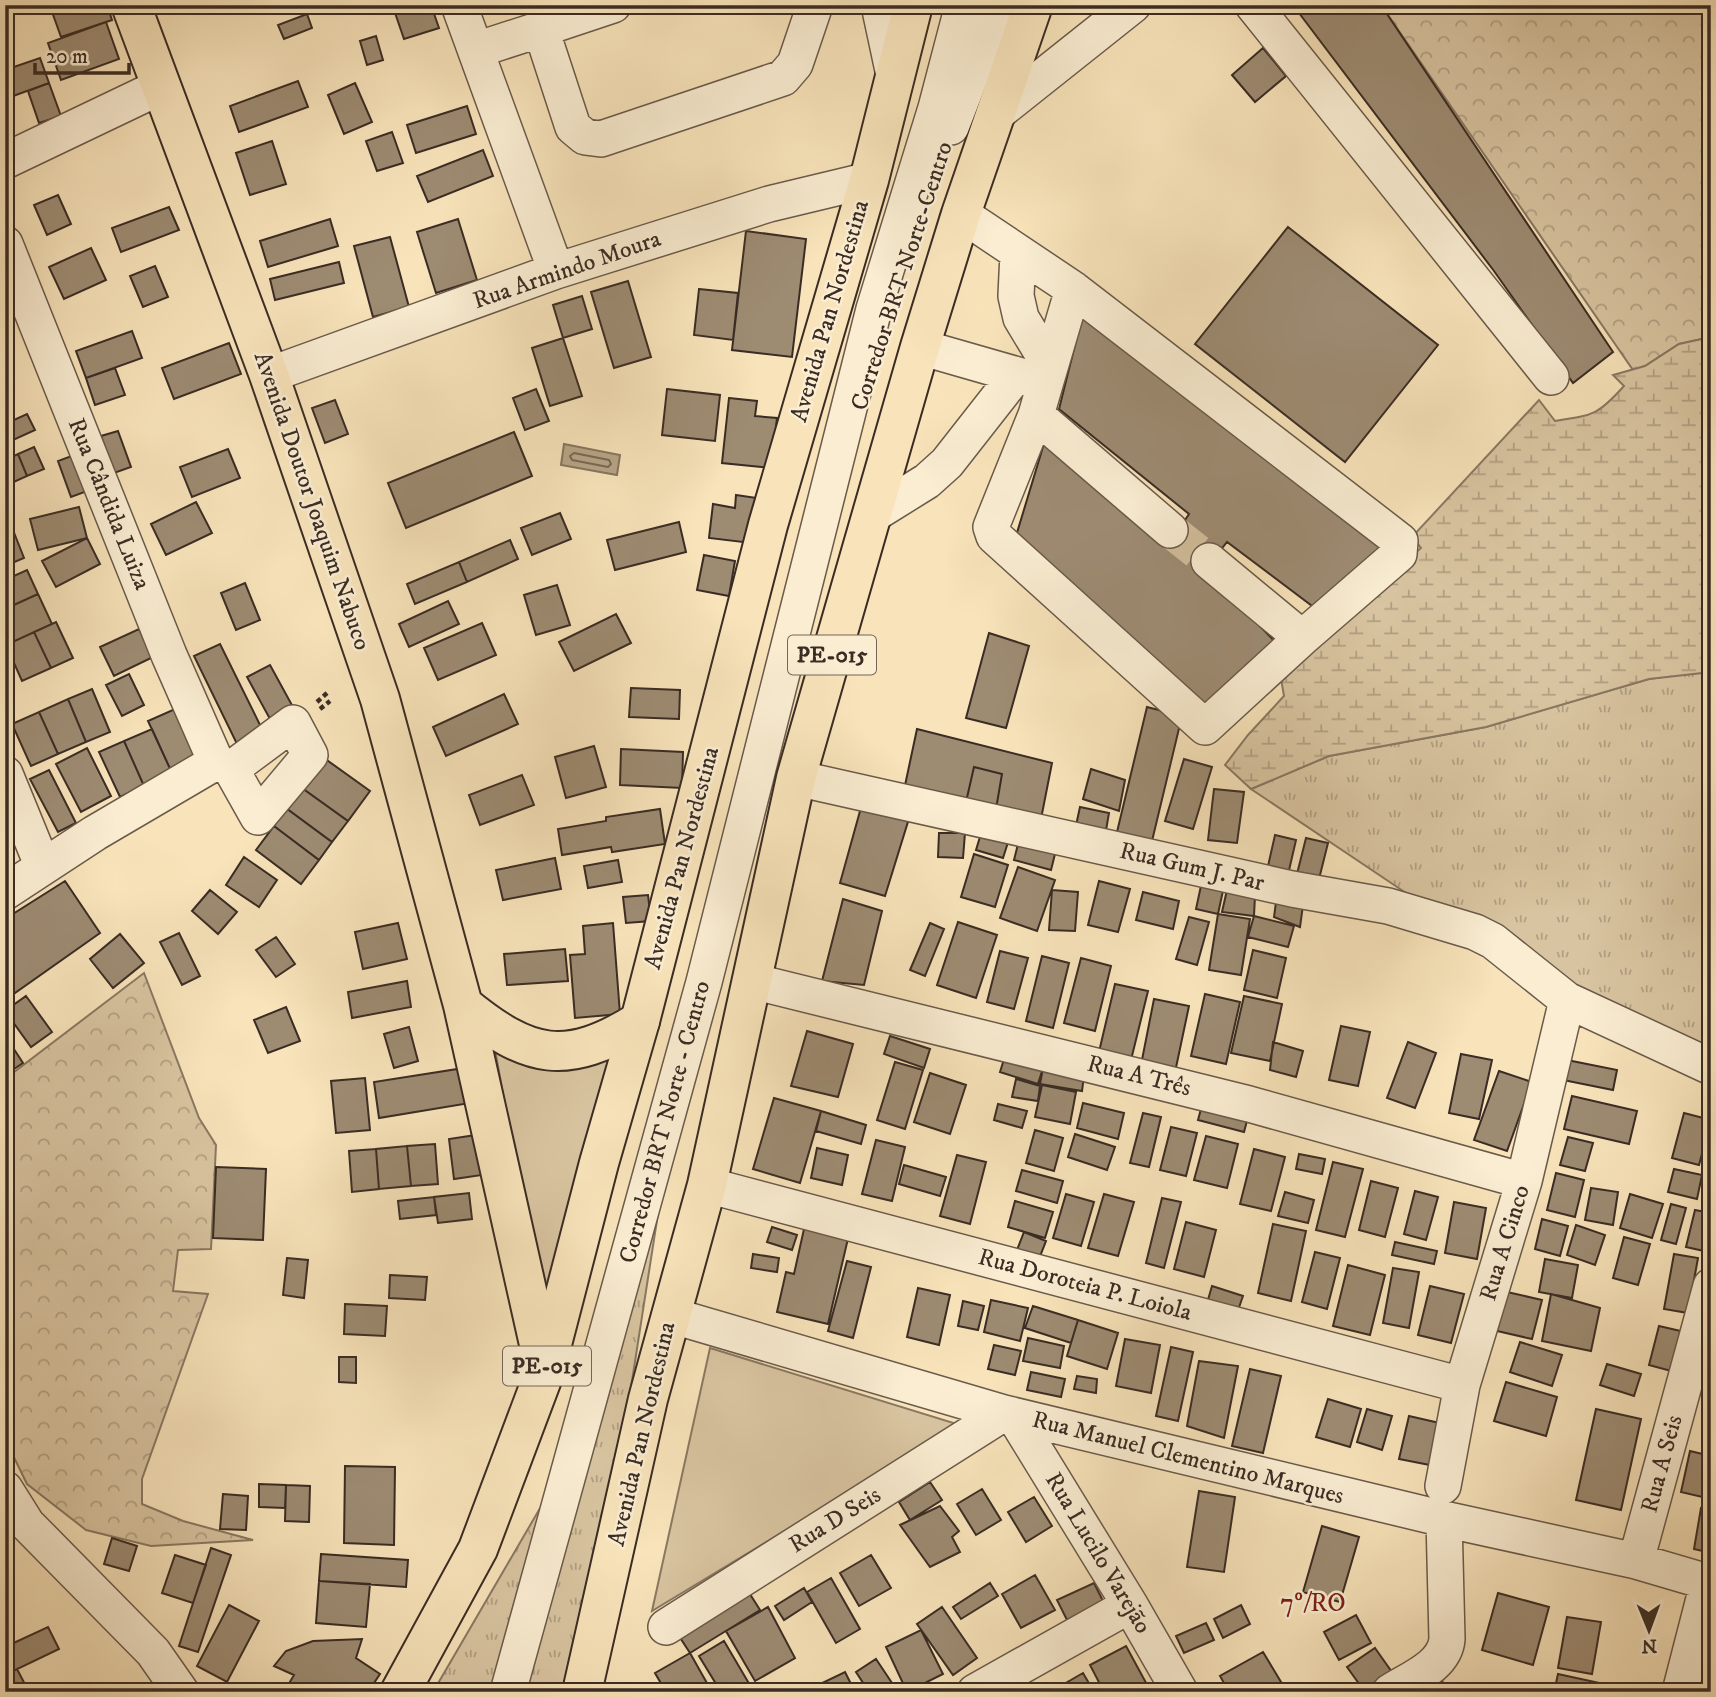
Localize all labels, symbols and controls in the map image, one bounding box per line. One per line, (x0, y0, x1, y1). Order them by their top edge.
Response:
scale bar (35, 32, 130, 76)
text: 20 m (46, 44, 88, 70)
street label: Corredor BRT Norte-Centro (844, 138, 960, 414)
street label: Avenida Pan Nordestina (784, 196, 876, 425)
street label: Rua Armindo Moura (469, 224, 666, 316)
street label: Avenida Doutor Joaquim Nabuco (247, 348, 377, 654)
street label: Rua Cândida Luiza (61, 414, 157, 595)
road number: PE-015 (788, 636, 876, 674)
street label: Avenida Pan Nordestina (638, 743, 726, 973)
street label: Rua Gum J. Par (1117, 836, 1267, 898)
street label: Corredor BRT Norte - Centro (613, 977, 717, 1267)
street label: Rua A Três (1084, 1049, 1194, 1103)
street label: Rua A Cinco (1473, 1181, 1537, 1305)
street label: Rua Doroteia P. Loiola (975, 1242, 1196, 1328)
street label: Avenida Pan Nordestina (602, 1318, 683, 1549)
road number: PE-015 (503, 1346, 591, 1386)
street label: Rua Manuel Clementino Marques (1029, 1405, 1347, 1511)
street label: Rua A Seis (1635, 1412, 1689, 1516)
street label: Rua Lucilo Varejão (1038, 1467, 1158, 1639)
street label: Rua D Seis (784, 1480, 886, 1560)
district label: 7º/RO (1280, 1587, 1346, 1620)
north arrow (1614, 1596, 1684, 1666)
text: N (1641, 1634, 1657, 1657)

